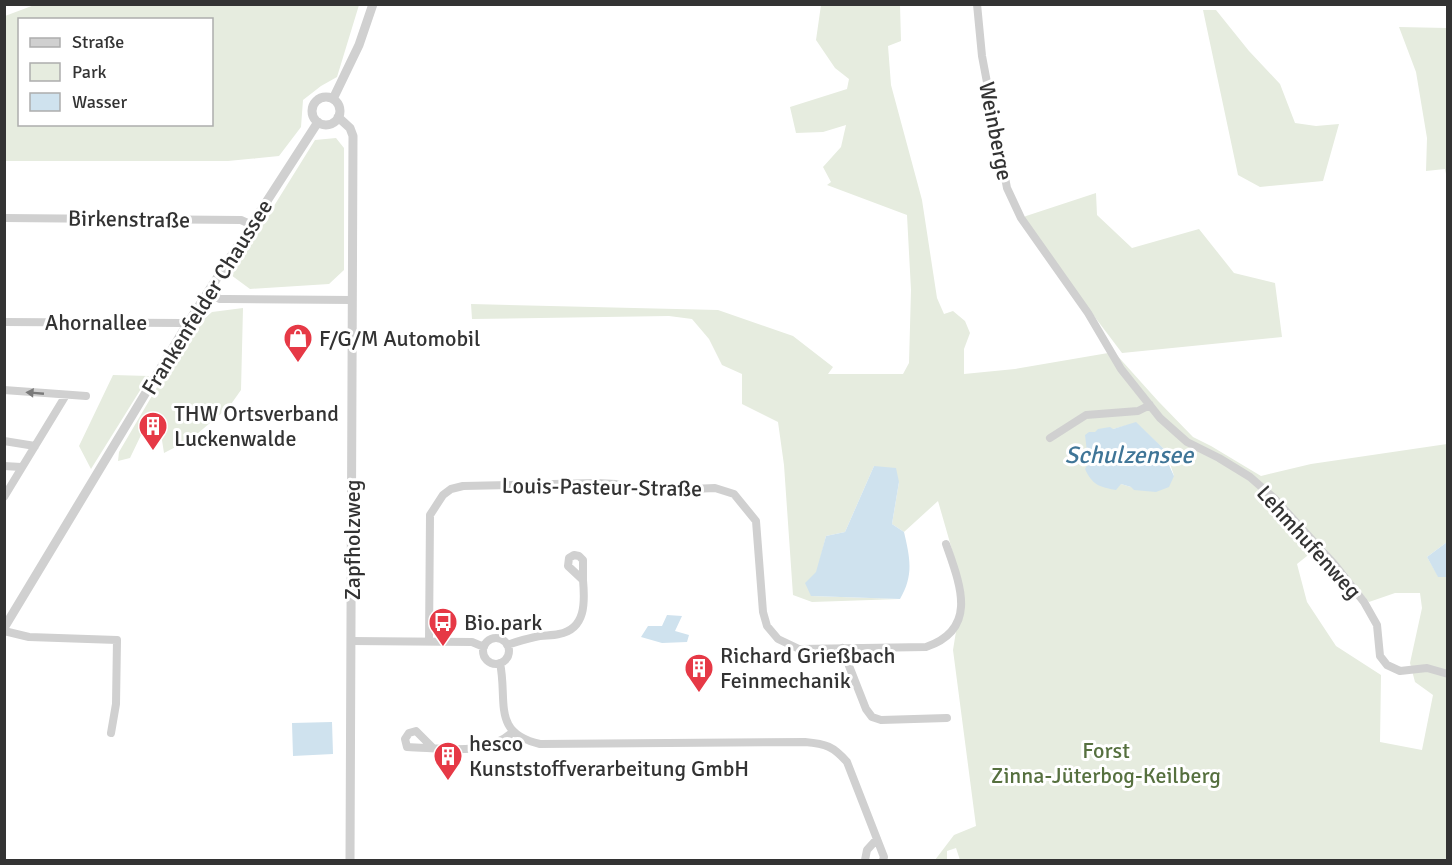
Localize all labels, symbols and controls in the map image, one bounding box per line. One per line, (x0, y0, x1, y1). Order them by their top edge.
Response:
legend (18, 18, 213, 126)
text: Straße (72, 31, 124, 53)
text: Park (72, 61, 107, 83)
street label: Weinberge (973, 79, 1019, 183)
text: Wasser (72, 91, 128, 113)
street label: Frankenfelder Chaussee (136, 194, 278, 400)
street label: Birkenstraße (68, 204, 190, 234)
street label: Ahornallee (45, 309, 147, 336)
shop icon: F/G/M Automobil (282, 322, 314, 364)
place label: F/G/M Automobil (319, 325, 480, 352)
one-way arrow (26, 388, 45, 398)
place label: THW Ortsverband Luckenwalde (174, 400, 339, 452)
building icon: THW Ortsverband Luckenwalde (137, 410, 169, 452)
water label: Schulzensee (1065, 440, 1194, 470)
street label: Louis-Pasteur-Straße (502, 472, 702, 502)
street label: Zapfholzweg (339, 480, 366, 600)
street label: Lehmhufenweg (1251, 480, 1367, 604)
bus stop icon: Bio.park (427, 606, 459, 648)
place label: Bio.park (464, 609, 542, 636)
place label: Richard Grießbach Feinmechanik (720, 642, 895, 694)
building icon: Richard Grießbach Feinmechanik (683, 652, 715, 694)
place label: hesco Kunststoffverarbeitung GmbH (469, 730, 749, 782)
park label: Forst Zinna-Jüterbog-Keilberg (991, 737, 1221, 789)
building icon: hesco Kunststoffverarbeitung GmbH (432, 740, 464, 782)

